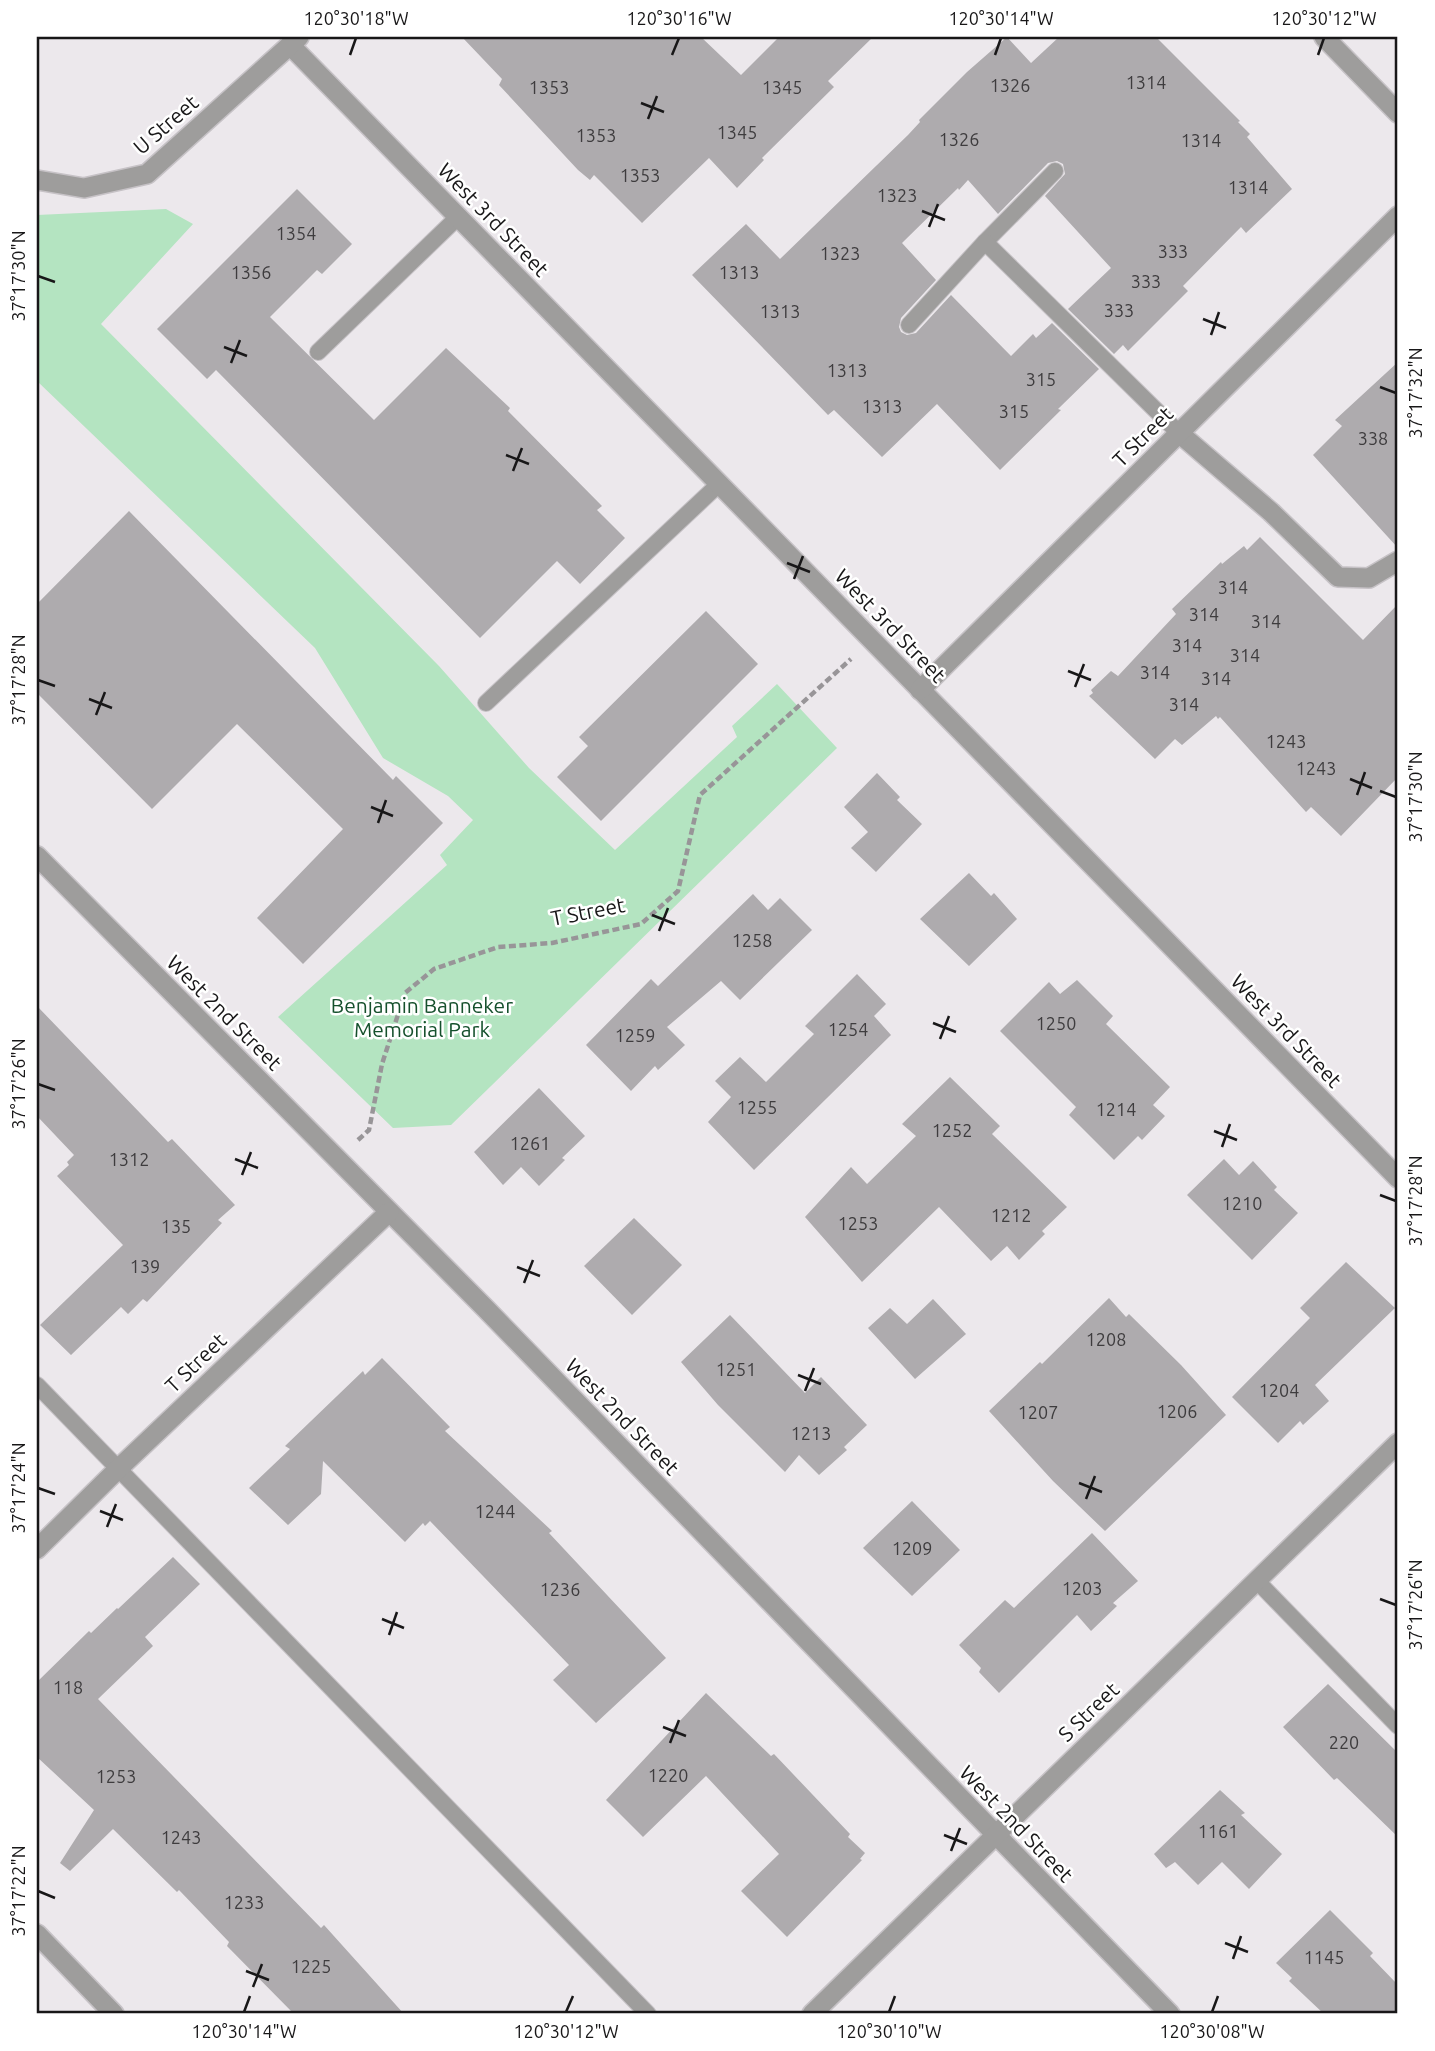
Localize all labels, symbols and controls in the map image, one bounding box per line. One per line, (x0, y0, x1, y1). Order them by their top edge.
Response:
text: 120°30'18"W (303, 8, 409, 28)
text: 120°30'16"W (626, 8, 732, 28)
text: 120°30'14"W (948, 8, 1054, 28)
text: 120°30'12"W (1271, 8, 1377, 28)
house number: 1314 (1126, 72, 1166, 92)
house number: 1326 (990, 75, 1030, 95)
house number: 1353 (529, 77, 569, 97)
house number: 1345 (762, 77, 802, 97)
street label: U Street (128, 90, 203, 159)
house number: 1345 (717, 122, 757, 142)
house number: 1353 (576, 125, 616, 145)
house number: 1326 (939, 129, 979, 149)
house number: 1314 (1181, 130, 1221, 150)
street label: West 3rd Street (434, 158, 554, 281)
house number: 1353 (620, 165, 660, 185)
house number: 1314 (1228, 177, 1268, 197)
house number: 1323 (877, 185, 917, 205)
house number: 1354 (276, 223, 316, 243)
text: 37°17'30"N (8, 230, 28, 322)
house number: 333 (1158, 241, 1188, 261)
house number: 1323 (820, 243, 860, 263)
house number: 1356 (231, 262, 271, 282)
house number: 1313 (719, 262, 759, 282)
house number: 333 (1131, 271, 1161, 291)
house number: 333 (1104, 300, 1134, 320)
house number: 1313 (760, 301, 800, 321)
text: 37°17'32"N (1405, 347, 1425, 439)
house number: 1313 (827, 360, 867, 380)
house number: 315 (1026, 369, 1056, 389)
house number: 1313 (862, 396, 902, 416)
house number: 315 (999, 401, 1029, 421)
street label: T Street (1107, 401, 1177, 471)
house number: 338 (1358, 428, 1388, 448)
street label: West 3rd Street (831, 564, 951, 687)
house number: 314 (1218, 577, 1248, 597)
house number: 314 (1189, 604, 1219, 624)
house number: 314 (1251, 611, 1281, 631)
text: 37°17'28"N (8, 634, 28, 726)
house number: 314 (1172, 635, 1202, 655)
house number: 314 (1230, 645, 1260, 665)
house number: 314 (1140, 662, 1170, 682)
house number: 314 (1201, 668, 1231, 688)
house number: 314 (1169, 694, 1199, 714)
house number: 1243 (1266, 731, 1306, 751)
text: 37°17'30"N (1405, 751, 1425, 843)
house number: 1243 (1296, 758, 1336, 778)
street label: T Street (549, 892, 627, 930)
house number: 1258 (732, 930, 772, 950)
street label: West 2nd Street (162, 950, 287, 1075)
street label: West 3rd Street (1227, 969, 1347, 1092)
park label: Benjamin Banneker Memorial Park (331, 993, 513, 1041)
house number: 1250 (1036, 1013, 1076, 1033)
house number: 1254 (828, 1019, 868, 1039)
house number: 1259 (615, 1025, 655, 1045)
text: 37°17'26"N (8, 1038, 28, 1130)
house number: 1255 (737, 1097, 777, 1117)
house number: 1214 (1096, 1099, 1136, 1119)
house number: 1252 (932, 1120, 972, 1140)
house number: 1261 (510, 1133, 550, 1153)
house number: 1312 (109, 1149, 149, 1169)
text: 37°17'28"N (1405, 1155, 1425, 1247)
house number: 1210 (1222, 1193, 1262, 1213)
house number: 1212 (991, 1205, 1031, 1225)
house number: 1253 (838, 1213, 878, 1233)
house number: 135 (161, 1216, 191, 1236)
house number: 139 (130, 1256, 160, 1276)
street label: T Street (160, 1328, 231, 1397)
house number: 1208 (1086, 1329, 1126, 1349)
street label: West 2nd Street (561, 1353, 684, 1479)
house number: 1251 (716, 1359, 756, 1379)
house number: 1204 (1259, 1380, 1299, 1400)
house number: 1206 (1157, 1401, 1197, 1421)
house number: 1207 (1018, 1402, 1058, 1422)
house number: 1213 (791, 1423, 831, 1443)
text: 37°17'24"N (8, 1442, 28, 1534)
house number: 1244 (475, 1501, 515, 1521)
house number: 1209 (892, 1538, 932, 1558)
text: 37°17'26"N (1405, 1559, 1425, 1651)
house number: 1203 (1062, 1578, 1102, 1598)
house number: 1236 (540, 1579, 580, 1599)
house number: 118 (53, 1677, 83, 1697)
street label: S Street (1053, 1677, 1123, 1746)
house number: 220 (1329, 1732, 1359, 1752)
street label: West 2nd Street (955, 1760, 1078, 1886)
house number: 1220 (648, 1765, 688, 1785)
house number: 1253 (96, 1766, 136, 1786)
house number: 1161 (1198, 1821, 1238, 1841)
house number: 1243 (161, 1827, 201, 1847)
text: 37°17'22"N (8, 1845, 28, 1937)
house number: 1233 (224, 1892, 264, 1912)
house number: 1145 (1304, 1947, 1344, 1967)
house number: 1225 (291, 1956, 331, 1976)
text: 120°30'14"W (191, 2021, 297, 2041)
text: 120°30'12"W (513, 2021, 619, 2041)
text: 120°30'10"W (836, 2021, 942, 2041)
text: 120°30'08"W (1159, 2021, 1265, 2041)

